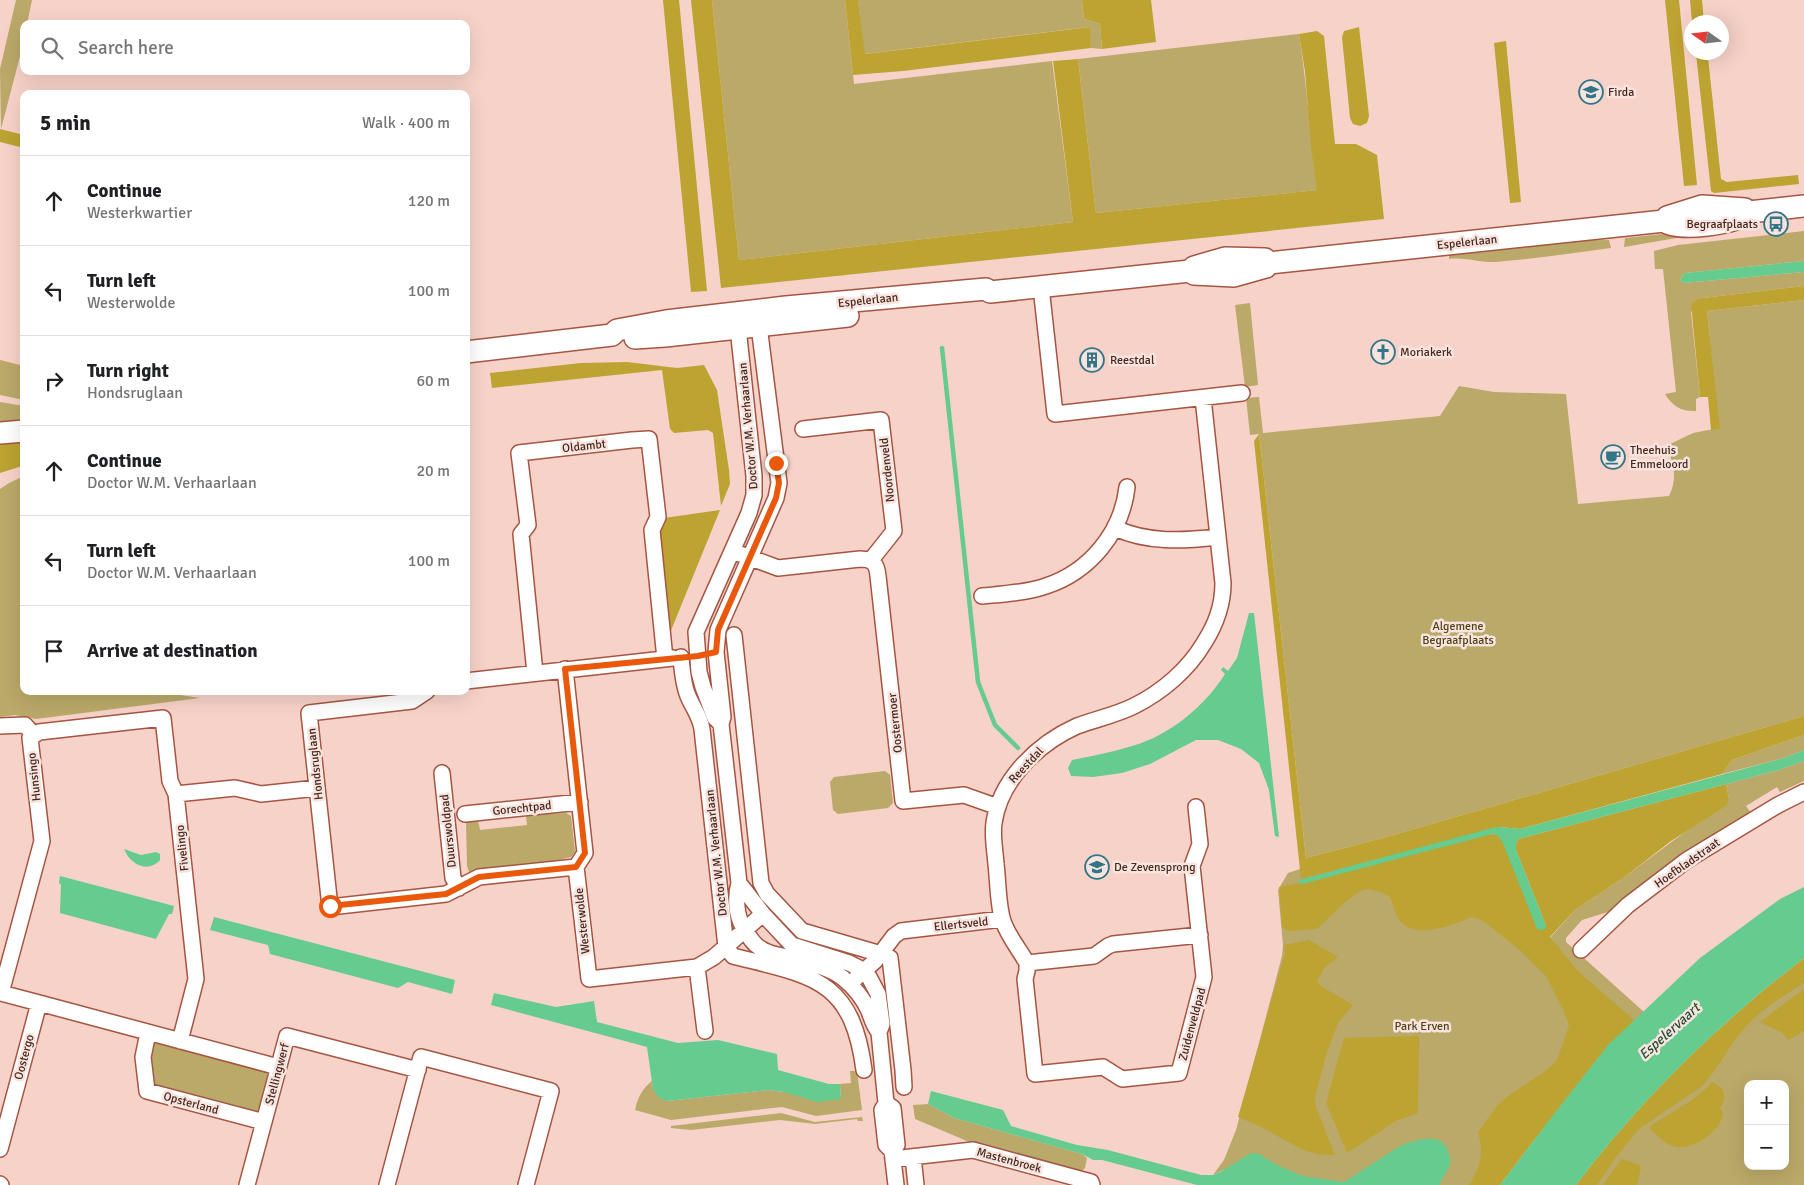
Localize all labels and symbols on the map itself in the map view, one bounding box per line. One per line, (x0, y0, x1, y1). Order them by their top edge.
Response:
north arrow (1684, 15, 1729, 60)
school or university icon: Firda (1578, 79, 1604, 105)
place label: Firda (1608, 85, 1634, 100)
bus stop icon: Begraafplaats (1763, 211, 1789, 237)
place label: Begraafplaats (1686, 217, 1758, 232)
street label: Espelerlaan (1436, 232, 1498, 253)
street label: Espelerlaan (837, 290, 899, 311)
church icon: Moriakerk (1370, 339, 1396, 365)
place label: Moriakerk (1400, 345, 1452, 360)
building icon: Reestdal (1079, 347, 1105, 373)
place label: Reestdal (1110, 353, 1155, 368)
street label: Doctor W.M. Verhaarlaan (735, 362, 762, 490)
street label: Oldambt (561, 437, 607, 456)
street label: Noordenveld (877, 437, 898, 503)
place label: Theehuis Emmeloord (1630, 443, 1688, 472)
cafe icon: Theehuis Emmeloord (1600, 444, 1626, 470)
route end (765, 452, 788, 475)
park label: Algemene Begraafplaats (1422, 619, 1494, 648)
street label: Oostermoer (885, 692, 906, 754)
street label: Hondsruglaan (304, 727, 327, 801)
street label: Reestdal (1006, 744, 1047, 787)
street label: Hunsingo (24, 752, 45, 802)
street label: Doctor W.M. Verhaarlaan (702, 789, 731, 917)
street label: Duurswoldpad (437, 793, 460, 868)
street label: Gorechtpad (492, 798, 552, 819)
street label: Fivelingo (173, 824, 192, 872)
street label: Hoefbladstraat (1652, 835, 1723, 892)
school or university icon: De Zevensprong (1084, 854, 1110, 880)
place label: De Zevensprong (1114, 860, 1196, 875)
street label: Westerwolde (572, 887, 593, 955)
route start (319, 895, 342, 918)
street label: Ellertsveld (933, 914, 989, 935)
street label: Zuidenveldpad (1176, 986, 1209, 1062)
water label: Espelervaart (1635, 998, 1705, 1063)
park label: Park Erven (1394, 1019, 1450, 1034)
street label: Oostergo (11, 1033, 38, 1081)
street label: Stellingwerf (262, 1041, 293, 1107)
street label: Opsterland (162, 1089, 220, 1118)
street label: Mastenbroek (975, 1145, 1043, 1176)

